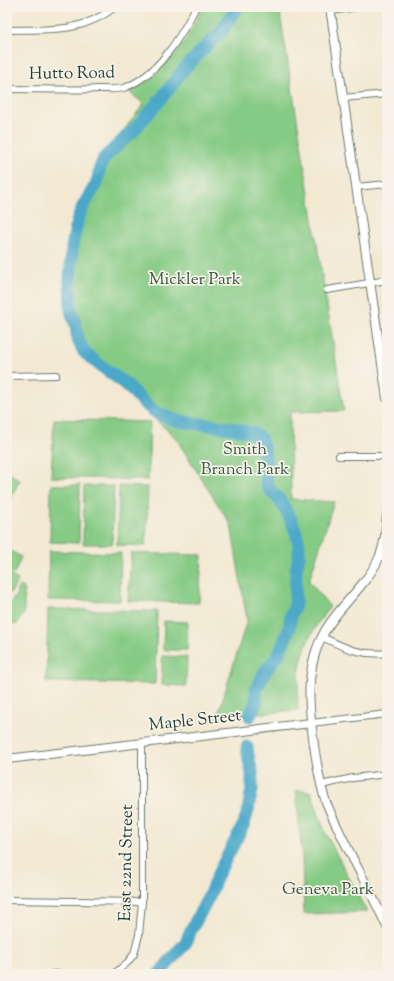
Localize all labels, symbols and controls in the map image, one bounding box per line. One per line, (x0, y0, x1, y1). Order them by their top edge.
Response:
street label: Hutto Road (29, 61, 116, 87)
park label: Mickler Park (149, 268, 241, 292)
park label: Smith Branch Park (201, 438, 289, 482)
street label: Maple Street (148, 704, 243, 738)
street label: East 22nd Street (114, 804, 140, 922)
park label: Geneva Park (282, 878, 374, 902)

